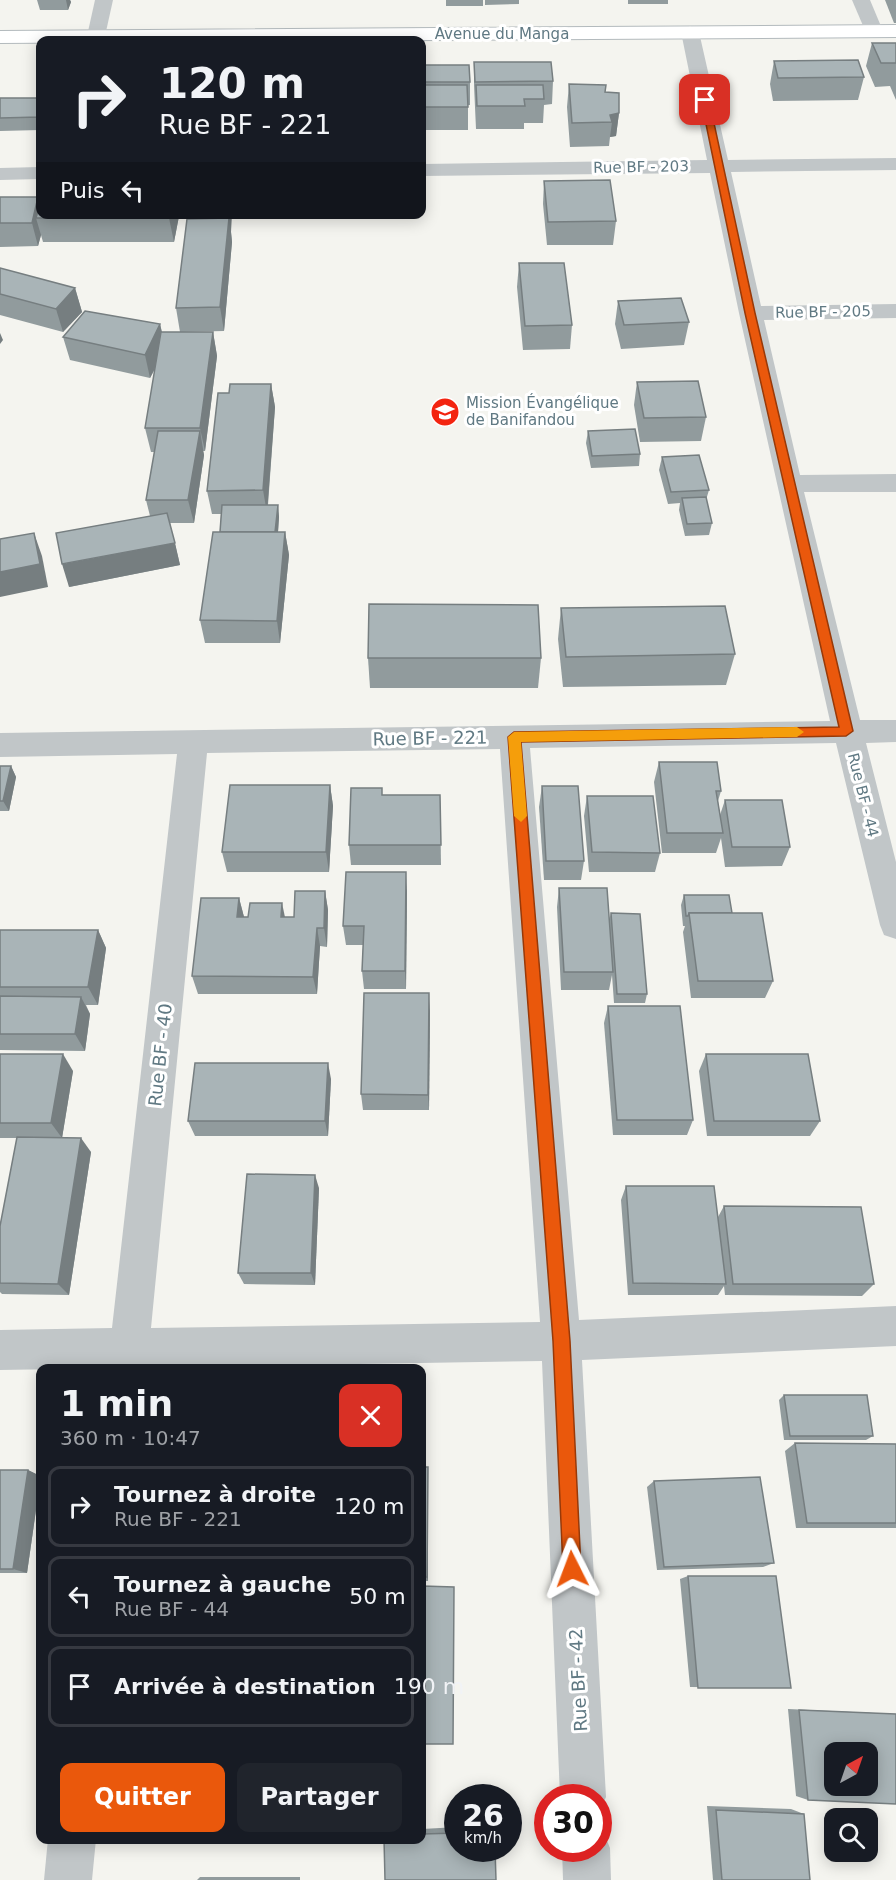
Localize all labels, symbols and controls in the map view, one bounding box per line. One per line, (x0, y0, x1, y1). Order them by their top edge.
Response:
street label: Avenue du Manga (435, 25, 569, 43)
text: 120 m (159, 59, 305, 108)
icon: right (60, 60, 138, 138)
pin (679, 74, 730, 125)
icon: arrive (688, 83, 721, 116)
text: Rue BF - 221 (159, 109, 331, 140)
street label: Rue BF - 203 (593, 157, 689, 177)
icon: left (116, 174, 149, 207)
text: Puis (60, 178, 104, 203)
street label: Rue BF - 205 (775, 302, 871, 322)
place label: Mission Évangélique de Banifandou (466, 393, 619, 429)
school or university icon: Mission Évangélique de Banifandou (429, 396, 461, 428)
street label: Rue BF - 221 (372, 726, 488, 750)
street label: Rue BF - 44 (844, 751, 882, 839)
street label: Rue BF - 40 (144, 1002, 176, 1108)
text: 1 min (60, 1383, 173, 1424)
button: close (339, 1384, 402, 1447)
text: 360 m · 10:47 (60, 1426, 201, 1450)
text: Tournez à droite (114, 1482, 316, 1507)
icon: right (63, 1490, 96, 1523)
text: 120 m (334, 1494, 404, 1519)
text: Rue BF - 221 (114, 1507, 242, 1531)
position arrow (540, 1537, 604, 1601)
text: Tournez à gauche (114, 1572, 331, 1597)
icon: left (63, 1580, 96, 1613)
text: 50 m (349, 1584, 406, 1609)
text: Rue BF - 44 (114, 1597, 229, 1621)
street label: Rue BF - 42 (565, 1628, 591, 1732)
icon: arrive (63, 1670, 96, 1703)
text: Arrivée à destination (114, 1674, 376, 1699)
text: 190 m (394, 1674, 464, 1699)
north arrow (824, 1742, 878, 1796)
map controls (824, 1742, 878, 1862)
button: Quitter (60, 1763, 225, 1832)
button: Partager (237, 1763, 402, 1832)
speed limit sign: 30 (534, 1784, 612, 1862)
text: 26 (462, 1798, 504, 1833)
button: search (824, 1808, 878, 1862)
text: km/h (464, 1829, 502, 1847)

